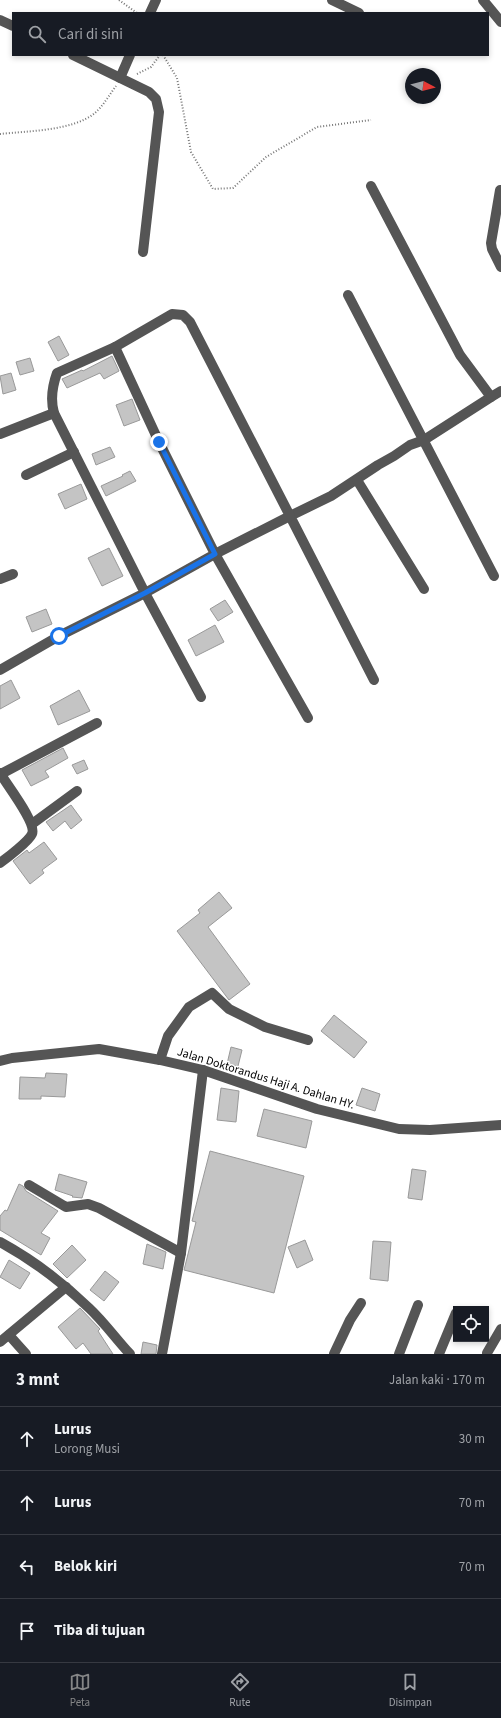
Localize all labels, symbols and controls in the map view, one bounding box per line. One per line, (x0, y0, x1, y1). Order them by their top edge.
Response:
search box (12, 12, 489, 56)
icon: search (26, 23, 48, 45)
text: Cari di sini (58, 24, 123, 45)
north arrow (405, 68, 441, 104)
route end (150, 433, 168, 451)
route start (50, 627, 68, 645)
street label: Jalan Doktorandus Haji A. Dahlan HY. (175, 1043, 357, 1114)
map controls (453, 1306, 489, 1342)
button: locate (453, 1306, 489, 1342)
text: 3 mnt (16, 1368, 59, 1392)
text: Jalan kaki · 170 m (389, 1371, 485, 1389)
text: Lurus (54, 1419, 91, 1440)
icon: ahead (16, 1428, 38, 1450)
text: 30 m (459, 1430, 485, 1448)
text: Lorong Musi (54, 1440, 120, 1458)
icon: ahead (16, 1492, 38, 1514)
text: Lurus (54, 1492, 91, 1513)
text: 70 m (459, 1494, 485, 1512)
icon: left (16, 1556, 38, 1578)
text: Belok kiri (54, 1556, 117, 1577)
text: 70 m (459, 1558, 485, 1576)
icon: arrive (16, 1620, 38, 1642)
text: Tiba di tujuan (54, 1620, 145, 1641)
tab: Peta (69, 1671, 91, 1710)
tab: Rute (229, 1671, 251, 1710)
tab: Disimpan (389, 1671, 432, 1710)

